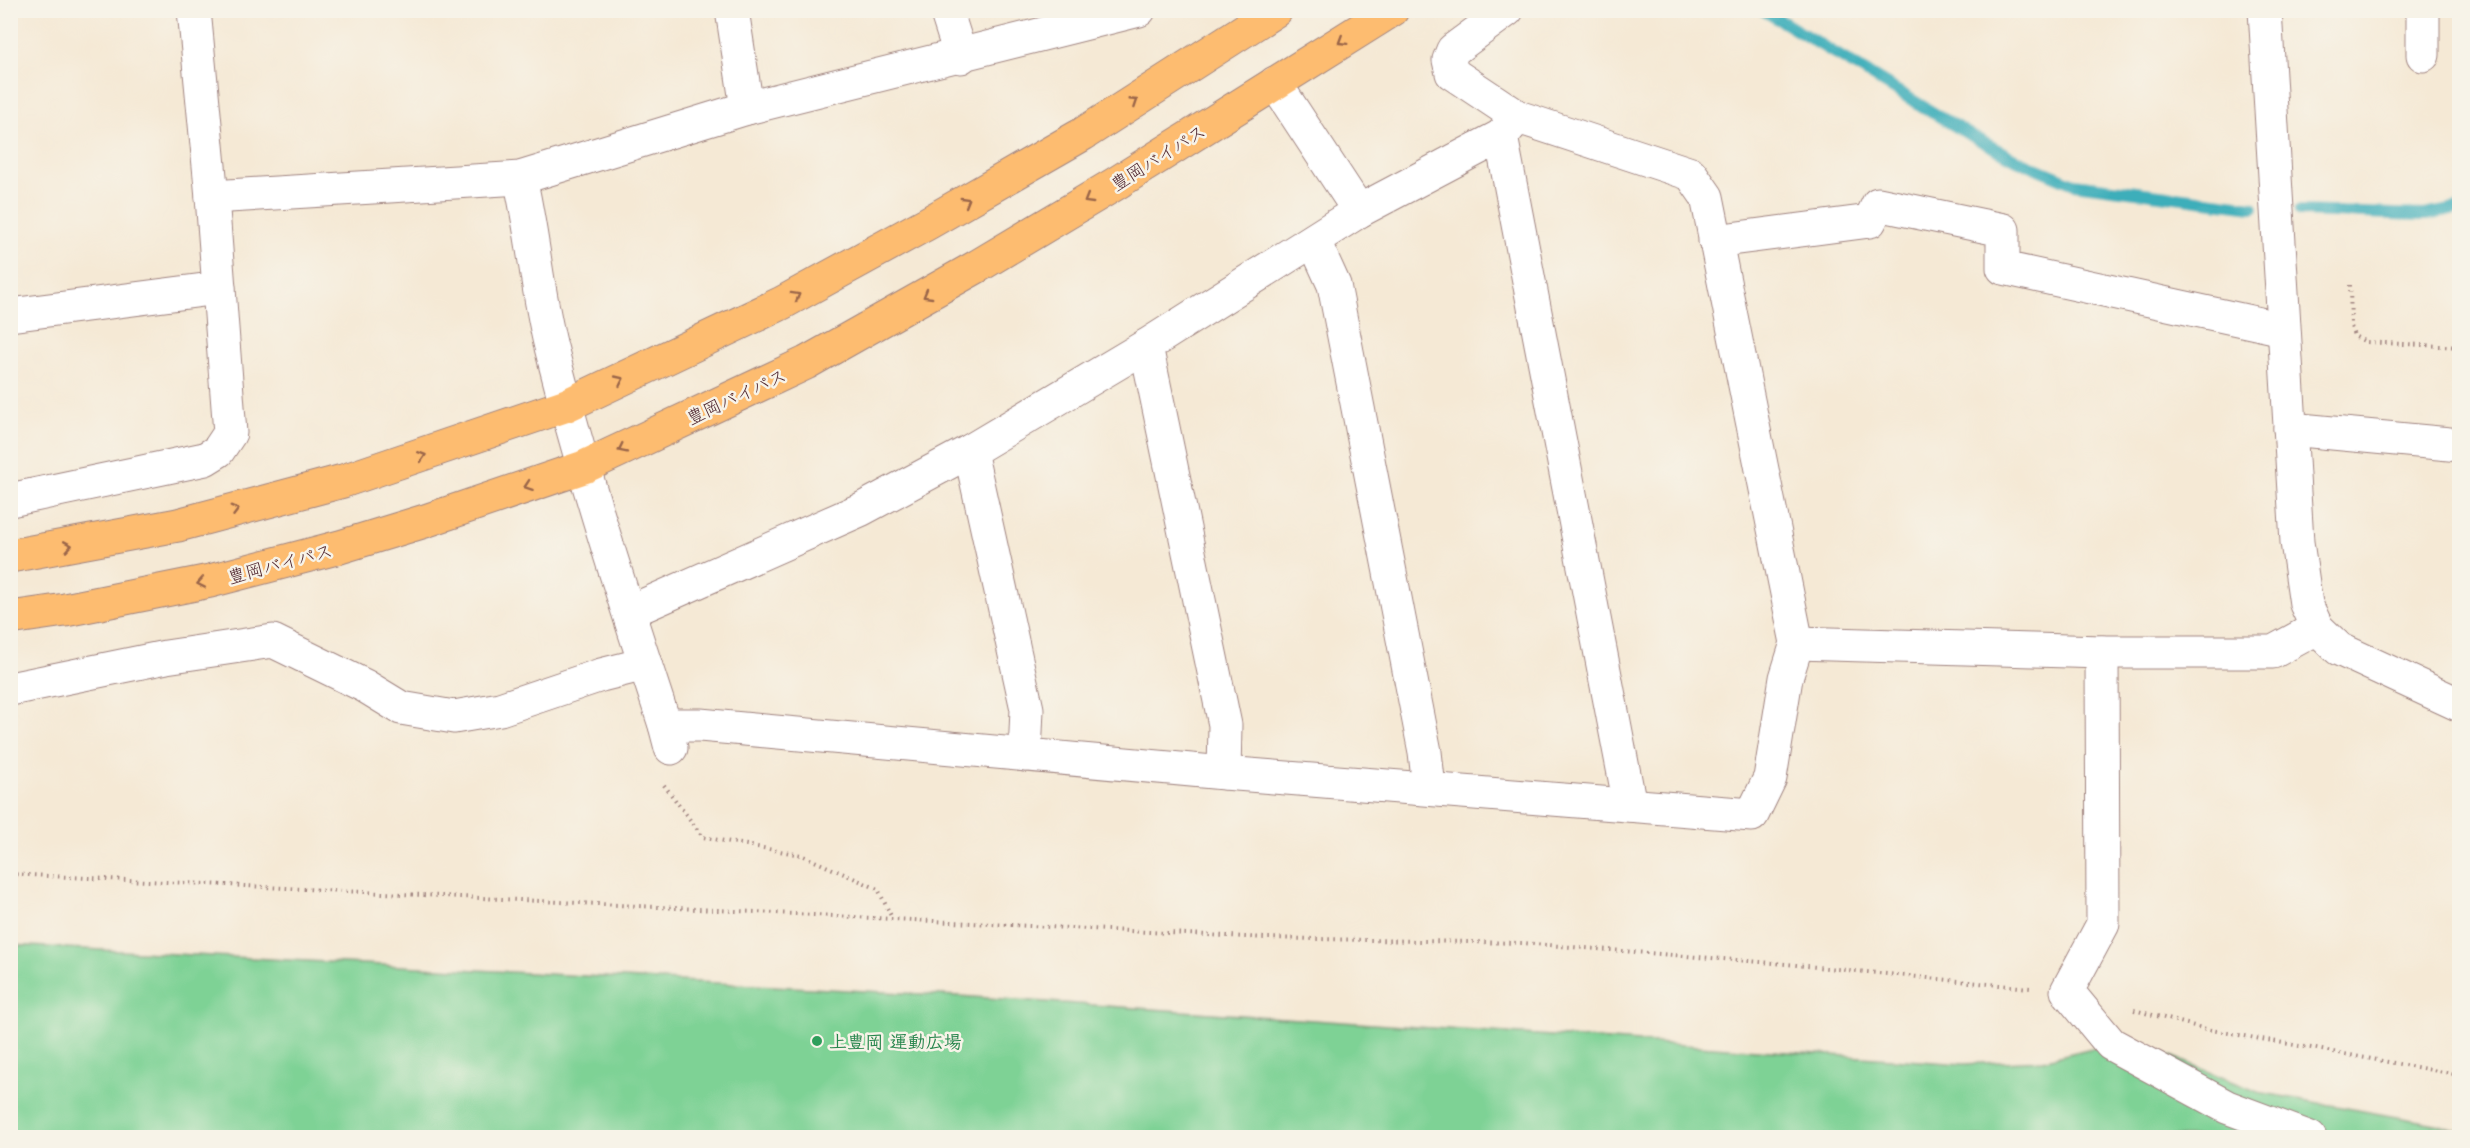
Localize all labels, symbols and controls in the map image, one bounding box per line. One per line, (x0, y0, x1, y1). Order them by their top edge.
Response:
one-way arrow (1338, 34, 1348, 46)
one-way arrow (1127, 98, 1138, 109)
street label: 豊岡バイパス (1106, 118, 1210, 196)
one-way arrow (1084, 193, 1094, 205)
one-way arrow (960, 197, 970, 208)
one-way arrow (923, 287, 933, 299)
one-way arrow (789, 292, 800, 303)
street label: 豊岡バイパス (682, 362, 790, 430)
one-way arrow (613, 376, 624, 388)
one-way arrow (617, 441, 628, 453)
one-way arrow (416, 451, 427, 463)
one-way arrow (523, 478, 534, 491)
one-way arrow (230, 505, 240, 518)
street label: 豊岡バイパス (225, 537, 335, 589)
one-way arrow (63, 540, 73, 553)
one-way arrow (196, 576, 206, 589)
place label: 上豊岡 運動広場 (829, 1029, 961, 1053)
marker: 上豊岡 運動広場 (810, 1034, 824, 1048)

